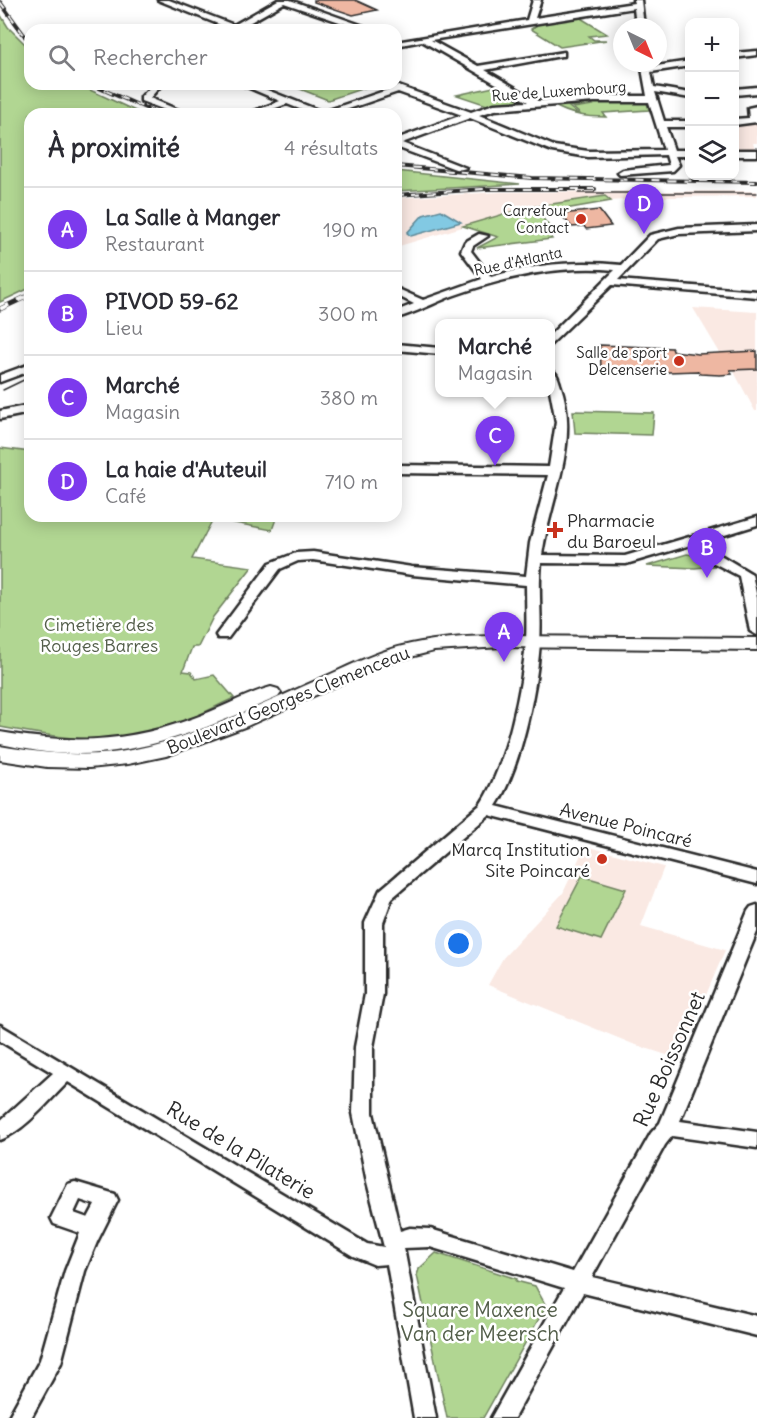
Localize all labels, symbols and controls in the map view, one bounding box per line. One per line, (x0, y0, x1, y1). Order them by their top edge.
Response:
north arrow (613, 18, 667, 72)
map controls (685, 18, 739, 180)
button: + (685, 18, 739, 72)
search box (24, 24, 402, 90)
icon: search (45, 41, 78, 74)
text: Rechercher (93, 43, 208, 71)
button: − (685, 72, 739, 126)
street label: Rue de Luxembourg (491, 77, 627, 105)
button: layers (685, 126, 739, 180)
text: À proximité (48, 131, 180, 164)
text: 4 résultats (284, 135, 378, 160)
pin: D (624, 184, 664, 234)
place label: Carrefour Contact (503, 201, 569, 237)
text: La Salle à Manger (105, 203, 280, 231)
marker: Carrefour Contact (574, 212, 588, 226)
text: A (61, 217, 74, 242)
text: 190 m (323, 217, 378, 242)
text: Restaurant (105, 231, 204, 256)
street label: Rue d'Atlanta (472, 242, 564, 280)
text: PIVOD 59-62 (105, 287, 239, 315)
text: B (61, 301, 74, 326)
text: 300 m (318, 301, 378, 326)
text: Lieu (105, 315, 143, 340)
popup (435, 319, 555, 397)
text: Marché (457, 332, 532, 360)
place label: Salle de sport Delcenserie (576, 343, 667, 379)
marker: Salle de sport Delcenserie (672, 354, 686, 368)
text: Magasin (457, 360, 533, 385)
text: Marché (105, 371, 180, 399)
text: C (61, 385, 74, 410)
text: 380 m (320, 385, 378, 410)
text: Magasin (105, 399, 180, 424)
pin: C (476, 416, 514, 466)
text: La haie d'Auteuil (105, 455, 267, 483)
text: D (60, 469, 75, 494)
text: 710 m (325, 469, 378, 494)
text: Café (105, 483, 146, 508)
place label: Pharmacie du Baroeul (567, 509, 656, 553)
marker: Pharmacie du Baroeul (548, 523, 562, 537)
pin: B (688, 528, 726, 578)
pin: A (484, 612, 524, 662)
park label: Cimetière des Rouges Barres (40, 613, 158, 657)
street label: Boulevard Georges Clemenceau (163, 641, 413, 759)
street label: Avenue Poincaré (558, 797, 694, 853)
place label: Marcq Institution Site Poincaré (451, 838, 590, 882)
marker: Marcq Institution Site Poincaré (595, 852, 609, 866)
your location (444, 929, 473, 958)
street label: Rue Boissonnet (627, 987, 711, 1131)
street label: Rue de la Pilaterie (162, 1095, 320, 1205)
park label: Square Maxence Van der Meersch (401, 1296, 560, 1347)

